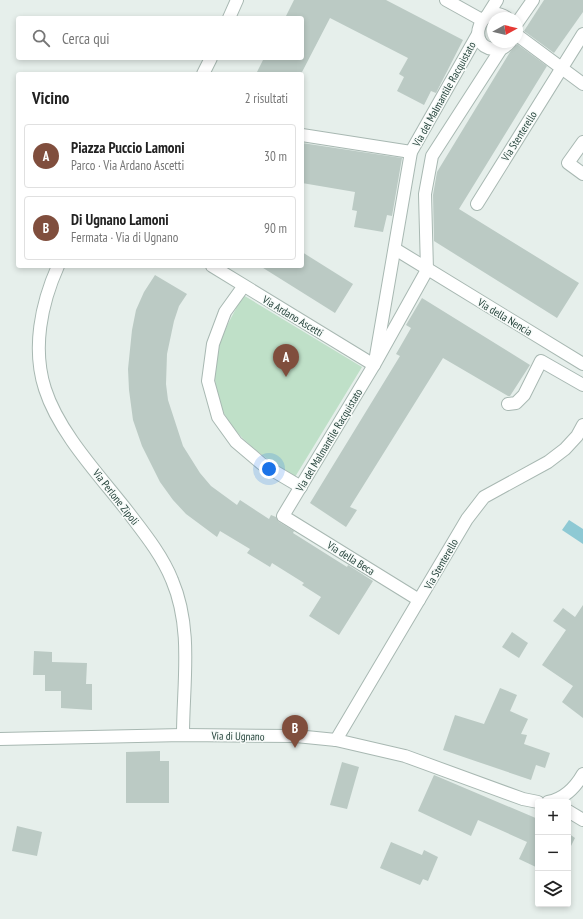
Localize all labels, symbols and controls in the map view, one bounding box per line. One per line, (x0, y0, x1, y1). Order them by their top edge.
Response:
north arrow (487, 12, 523, 48)
search box (16, 16, 304, 60)
icon: search (30, 27, 52, 49)
text: Cerca qui (62, 29, 110, 48)
street label: Via del Malmantile Racquistato (409, 39, 479, 150)
text: Vicino (32, 87, 69, 109)
text: 2 risultati (245, 90, 288, 107)
street label: Via Stenterello (498, 108, 540, 164)
text: Piazza Puccio Lamoni (71, 138, 185, 157)
text: A (43, 148, 49, 165)
text: 30 m (264, 148, 287, 165)
text: Parco · Via Ardano Ascetti (71, 157, 184, 174)
text: Di Ugnano Lamoni (71, 210, 169, 229)
text: B (43, 220, 49, 237)
text: 90 m (264, 220, 287, 237)
text: Fermata · Via di Ugnano (71, 229, 178, 246)
street label: Via Ardano Ascetti (259, 292, 326, 340)
street label: Via della Nencia (474, 295, 535, 339)
pin: A (273, 344, 299, 377)
street label: Via del Malmantile Racquistato (292, 386, 365, 495)
your location (259, 459, 279, 479)
street label: Via Perlone Zipoli (89, 466, 142, 528)
street label: Via Stenterello (420, 536, 461, 593)
street label: Via della Beca (324, 537, 377, 578)
pin: B (282, 715, 308, 748)
street label: Via di Ugnano (210, 729, 265, 743)
map controls (535, 799, 571, 907)
button: + (535, 799, 571, 835)
button: − (535, 835, 571, 871)
button: layers (535, 871, 571, 907)

